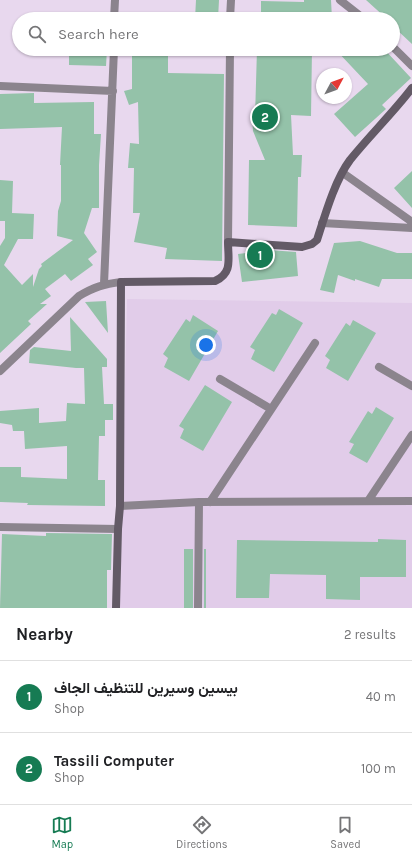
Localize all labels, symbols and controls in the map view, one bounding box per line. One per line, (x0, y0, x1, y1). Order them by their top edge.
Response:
search box (12, 12, 400, 56)
icon: search (26, 23, 48, 45)
text: Search here (58, 25, 139, 43)
north arrow (316, 68, 352, 104)
pin: 2 (252, 102, 278, 132)
pin: 1 (247, 240, 273, 270)
your location (196, 335, 216, 355)
text: Nearby (16, 624, 73, 644)
text: 2 results (344, 627, 396, 642)
text: بيسين وسيرين للتنظيف الجاف (54, 679, 238, 697)
text: 1 (27, 689, 31, 704)
text: 40 m (366, 689, 396, 704)
text: Shop (54, 701, 84, 716)
text: Tassili Computer (54, 752, 174, 770)
text: 2 (25, 761, 33, 776)
text: 100 m (361, 761, 396, 776)
text: Shop (54, 770, 84, 785)
tab: Map (51, 814, 73, 851)
tab: Directions (176, 814, 228, 851)
tab: Saved (330, 814, 361, 851)

